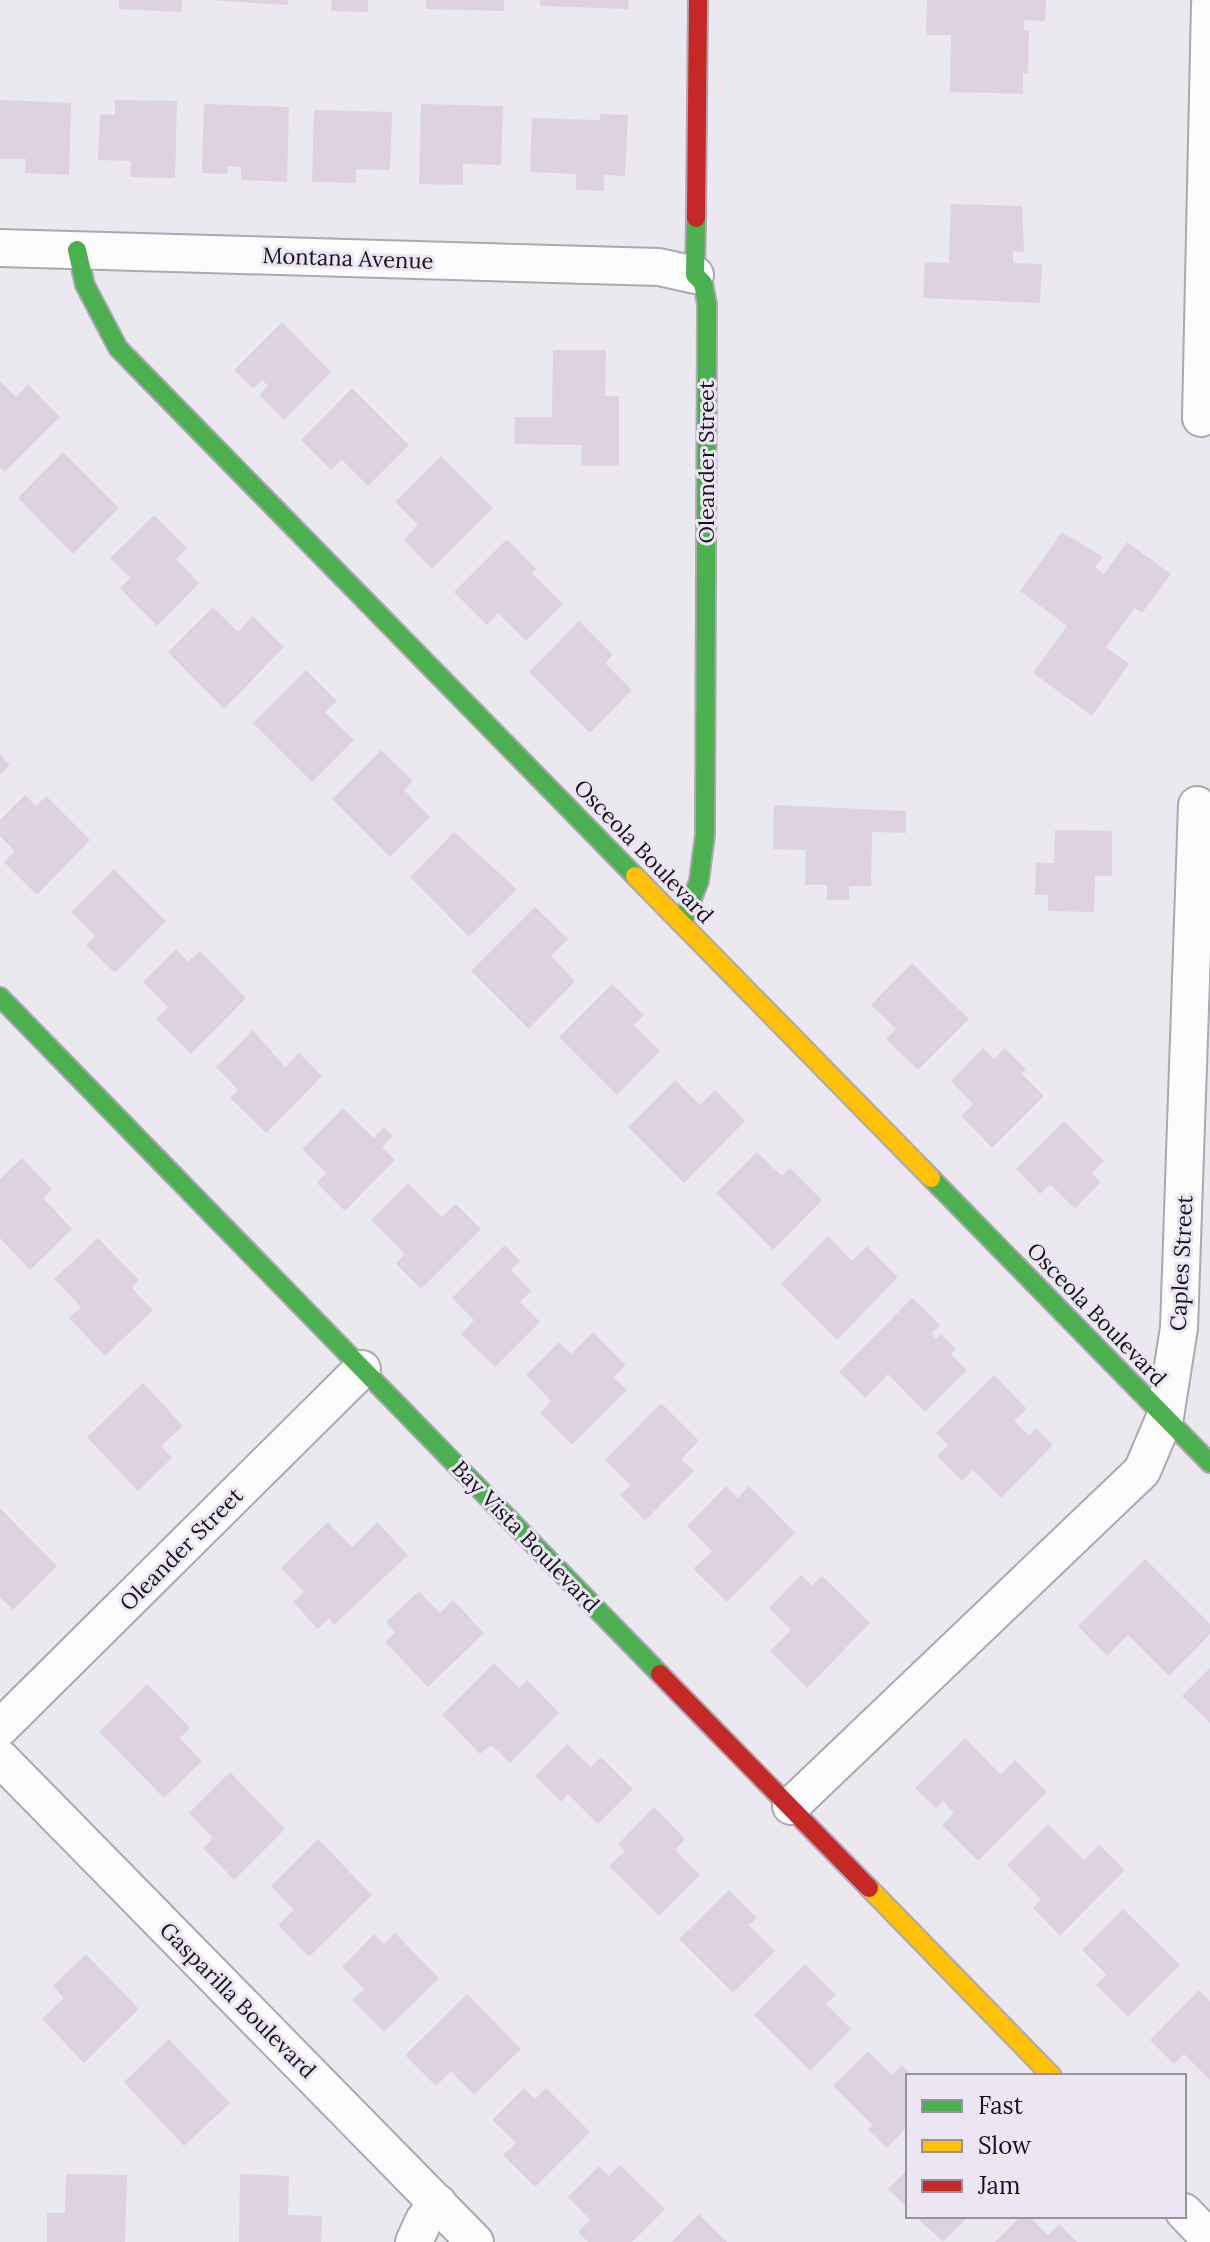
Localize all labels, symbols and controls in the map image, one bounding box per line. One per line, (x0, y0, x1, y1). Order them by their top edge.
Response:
street label: Montana Avenue (262, 241, 434, 275)
street label: Oleander Street (692, 380, 720, 543)
street label: Osceola Boulevard (568, 773, 720, 929)
street label: Caples Street (1163, 1194, 1199, 1332)
street label: Osceola Boulevard (1021, 1236, 1173, 1392)
street label: Bay Vista Boulevard (446, 1454, 606, 1618)
street label: Oleander Street (114, 1481, 249, 1616)
street label: Gasparilla Boulevard (154, 1916, 322, 2084)
legend (906, 2074, 1186, 2218)
text: Fast (978, 2090, 1024, 2121)
text: Slow (978, 2130, 1032, 2161)
text: Jam (977, 2170, 1020, 2201)

